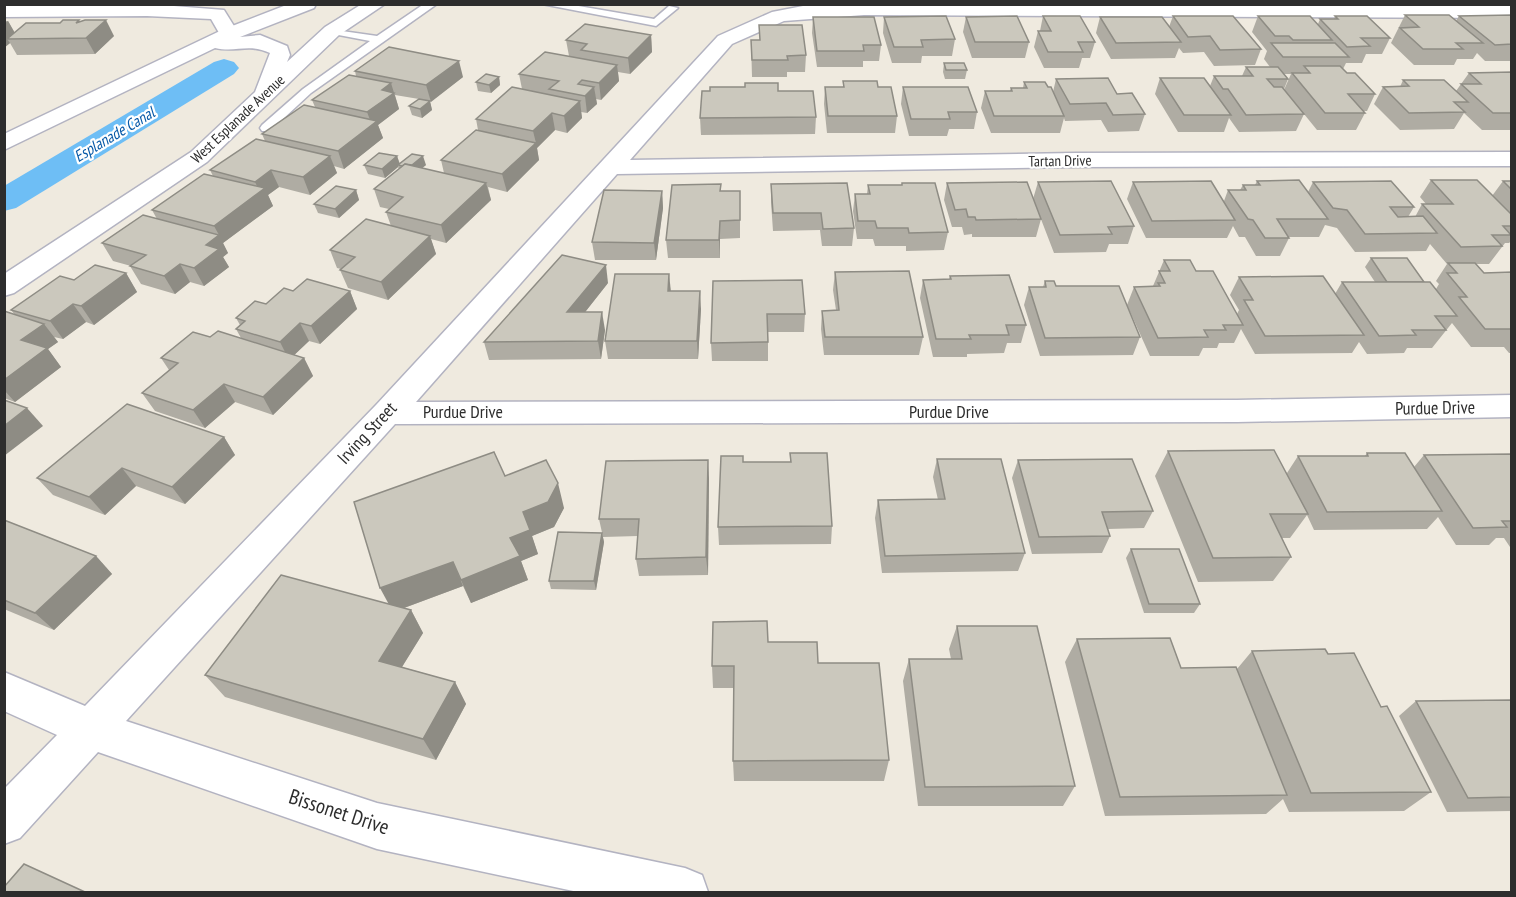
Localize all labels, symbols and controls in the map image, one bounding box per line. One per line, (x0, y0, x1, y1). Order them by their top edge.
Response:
street label: West Esplanade Avenue (187, 70, 289, 167)
water label: Esplanade Canal (70, 101, 159, 166)
street label: Tartan Drive (1028, 150, 1092, 171)
street label: Purdue Drive (1395, 395, 1475, 420)
street label: Irving Street (332, 397, 401, 469)
street label: Purdue Drive (423, 400, 503, 423)
street label: Purdue Drive (909, 400, 989, 423)
street label: Bissonet Drive (286, 783, 393, 840)

